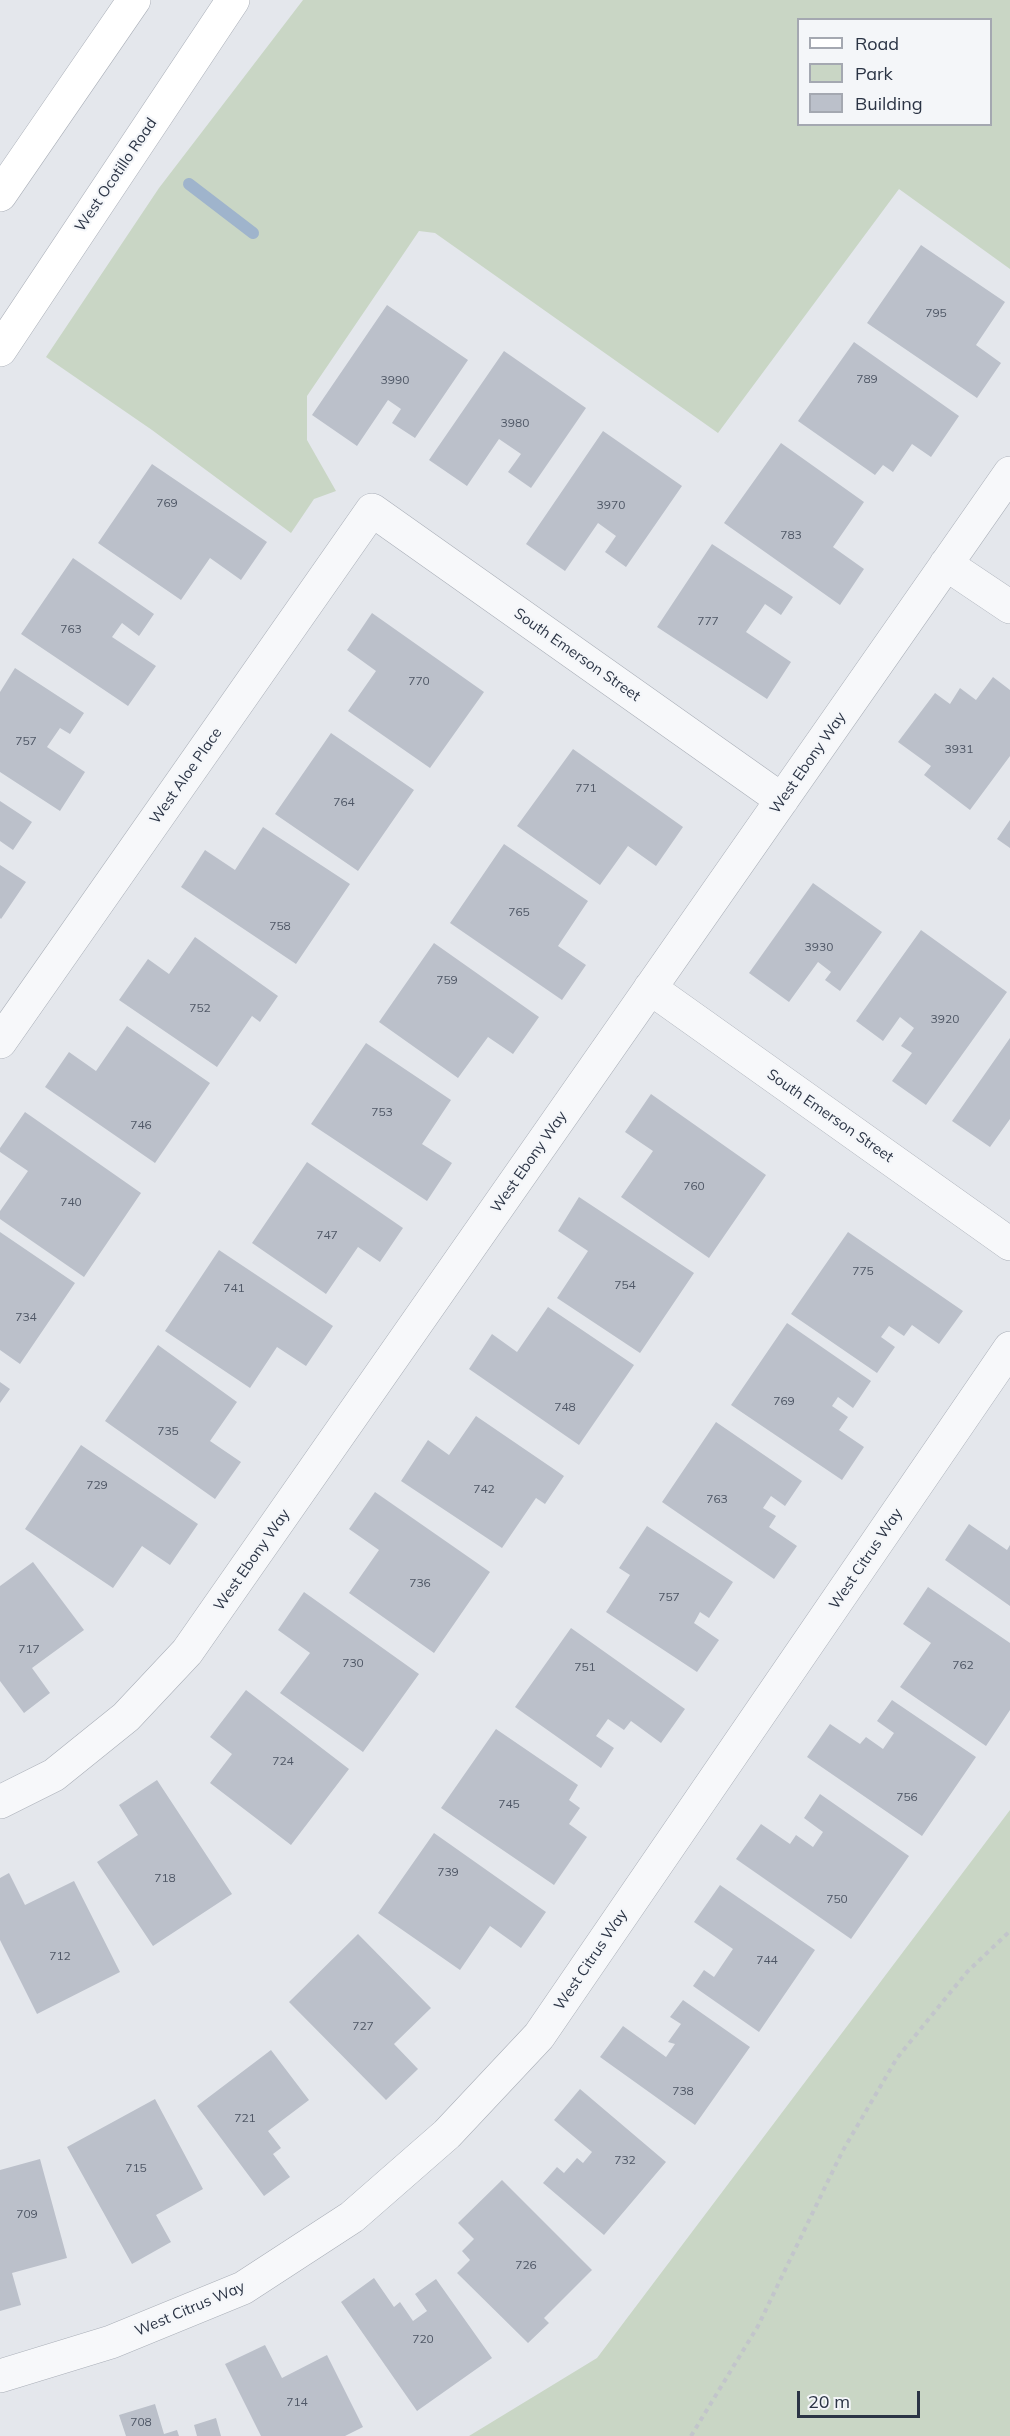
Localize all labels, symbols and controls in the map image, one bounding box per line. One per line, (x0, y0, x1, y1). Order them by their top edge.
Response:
legend (797, 18, 992, 126)
text: Road (855, 32, 899, 55)
text: Park (855, 62, 893, 85)
text: Building (855, 92, 923, 115)
street label: West Ocotillo Road (71, 115, 161, 235)
house number: 795 (925, 306, 947, 320)
house number: 789 (856, 372, 878, 386)
house number: 3990 (381, 373, 409, 387)
house number: 3980 (501, 416, 529, 430)
house number: 769 (156, 496, 178, 510)
house number: 3970 (597, 498, 625, 512)
house number: 783 (780, 528, 802, 542)
street label: South Emerson Street (510, 605, 644, 705)
house number: 777 (697, 614, 719, 628)
house number: 763 (60, 622, 82, 636)
house number: 770 (408, 674, 430, 688)
street label: West Ebony Way (766, 709, 850, 817)
street label: West Aloe Place (146, 724, 226, 828)
house number: 757 (15, 734, 37, 748)
house number: 3931 (945, 742, 973, 756)
house number: 771 (575, 781, 597, 795)
house number: 764 (333, 795, 355, 809)
house number: 765 (508, 905, 530, 919)
house number: 758 (269, 919, 291, 933)
house number: 3930 (805, 940, 833, 954)
house number: 759 (436, 973, 458, 987)
house number: 752 (189, 1001, 211, 1015)
house number: 3920 (931, 1012, 959, 1026)
street label: South Emerson Street (763, 1066, 897, 1166)
house number: 753 (371, 1105, 393, 1119)
street label: West Ebony Way (487, 1108, 571, 1216)
house number: 746 (130, 1118, 152, 1132)
house number: 760 (683, 1179, 705, 1193)
house number: 740 (60, 1195, 82, 1209)
house number: 747 (316, 1228, 338, 1242)
house number: 775 (852, 1264, 874, 1278)
house number: 754 (614, 1278, 636, 1292)
house number: 741 (223, 1281, 245, 1295)
house number: 734 (15, 1310, 37, 1324)
house number: 769 (773, 1394, 795, 1408)
house number: 748 (554, 1400, 576, 1414)
house number: 735 (157, 1424, 179, 1438)
house number: 729 (86, 1478, 108, 1492)
house number: 742 (473, 1482, 495, 1496)
house number: 763 (706, 1492, 728, 1506)
street label: West Citrus Way (826, 1505, 906, 1613)
street label: West Ebony Way (210, 1506, 294, 1614)
house number: 736 (409, 1576, 431, 1590)
house number: 757 (658, 1590, 680, 1604)
house number: 717 (18, 1642, 40, 1656)
house number: 730 (342, 1656, 364, 1670)
house number: 762 (952, 1658, 974, 1672)
house number: 751 (574, 1660, 596, 1674)
house number: 724 (272, 1754, 294, 1768)
house number: 756 (896, 1790, 918, 1804)
house number: 745 (498, 1797, 520, 1811)
house number: 739 (437, 1865, 459, 1879)
house number: 718 (154, 1871, 176, 1885)
house number: 750 (826, 1892, 848, 1906)
street label: West Citrus Way (551, 1906, 631, 2014)
house number: 712 (49, 1949, 71, 1963)
house number: 744 (756, 1953, 778, 1967)
house number: 727 (352, 2019, 374, 2033)
house number: 738 (672, 2084, 694, 2098)
house number: 721 (234, 2111, 256, 2125)
house number: 732 (614, 2153, 636, 2167)
house number: 715 (125, 2161, 147, 2175)
house number: 709 (16, 2207, 38, 2221)
house number: 726 (515, 2258, 537, 2272)
street label: West Citrus Way (132, 2278, 248, 2340)
house number: 720 (412, 2332, 434, 2346)
scale bar (800, 2379, 923, 2417)
text: 20 m (808, 2390, 850, 2413)
house number: 714 (286, 2395, 308, 2409)
house number: 708 (130, 2415, 152, 2429)

